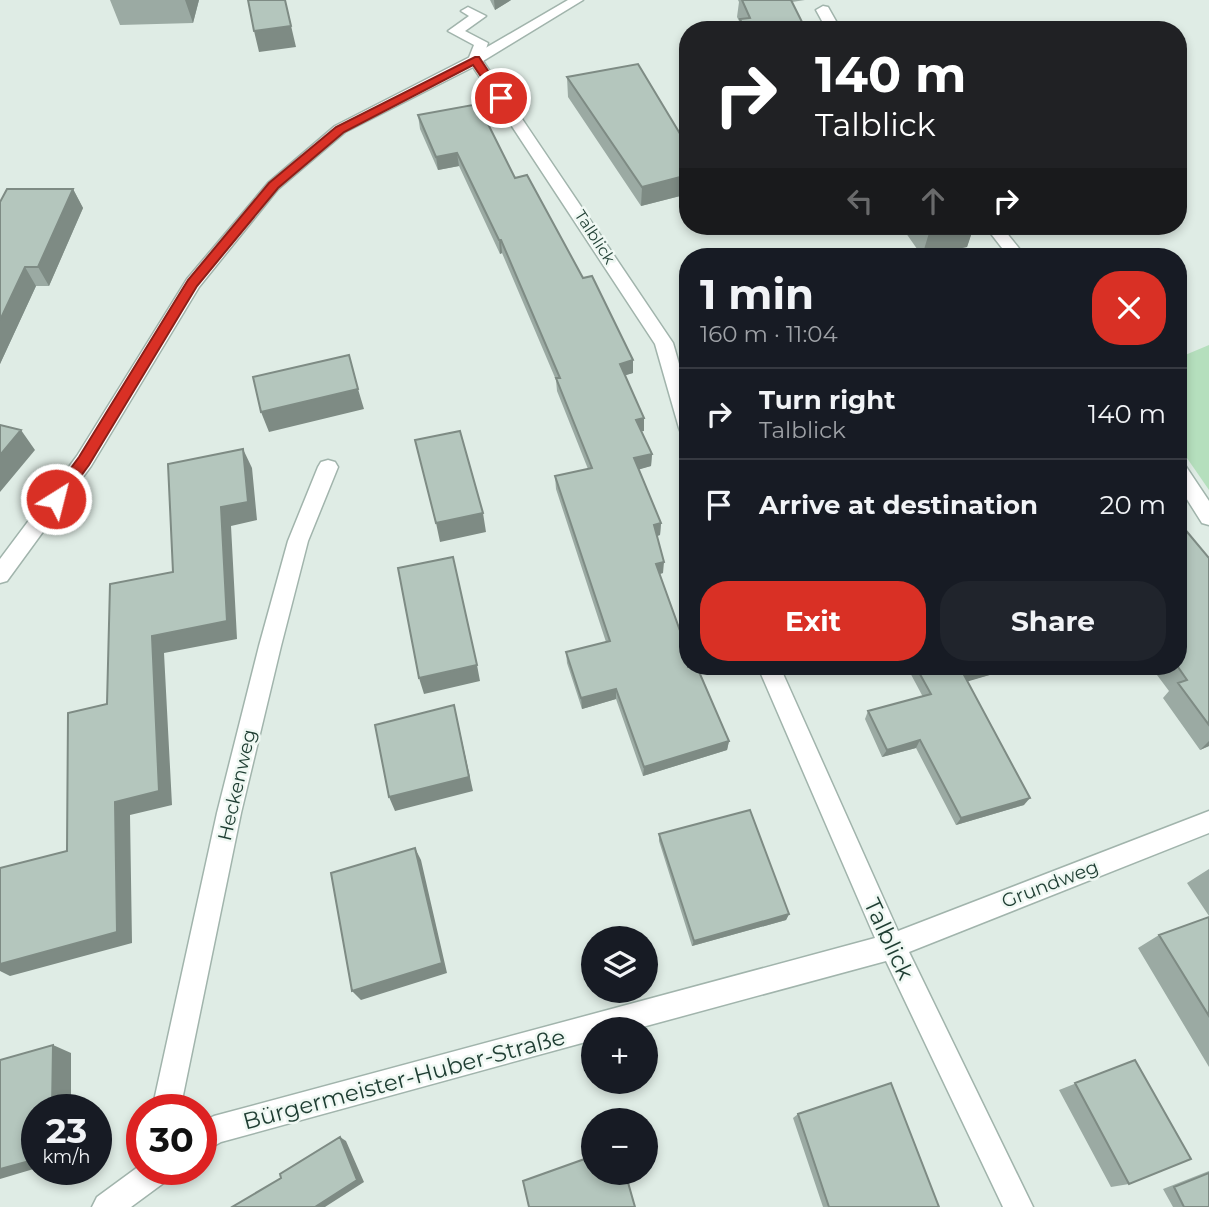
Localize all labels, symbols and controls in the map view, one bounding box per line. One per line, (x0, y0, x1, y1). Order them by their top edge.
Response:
text: 140 m (815, 45, 967, 104)
icon: right (700, 49, 791, 140)
pin (471, 68, 531, 128)
icon: arrive (482, 79, 520, 117)
text: Talblick (815, 105, 936, 144)
icon: left (841, 182, 879, 220)
icon: ahead (914, 182, 952, 220)
icon: right (987, 182, 1025, 220)
street label: Talblick (571, 207, 620, 268)
text: 1 min (700, 268, 814, 320)
button: close (1092, 271, 1166, 345)
text: 160 m · 11:04 (700, 320, 838, 348)
text: Turn right (759, 384, 895, 416)
icon: right (700, 395, 738, 433)
text: 140 m (1088, 398, 1166, 430)
text: Talblick (759, 416, 846, 444)
position arrow (19, 462, 93, 536)
icon: arrive (700, 486, 738, 524)
text: Arrive at destination (759, 489, 1038, 521)
text: 20 m (1100, 489, 1166, 521)
button: Exit (700, 581, 926, 661)
button: Share (940, 581, 1166, 661)
street label: Heckenweg (213, 727, 261, 843)
street label: Grundweg (998, 855, 1102, 913)
street label: Talblick (858, 894, 920, 984)
map controls (581, 926, 658, 1185)
button: layers (581, 926, 658, 1003)
button: + (581, 1017, 658, 1094)
street label: Bürgermeister-Huber-Straße (240, 1022, 568, 1136)
speed limit sign: 30 (126, 1094, 217, 1185)
button: − (581, 1108, 658, 1185)
text: 23 (46, 1109, 87, 1152)
text: km/h (42, 1146, 91, 1168)

